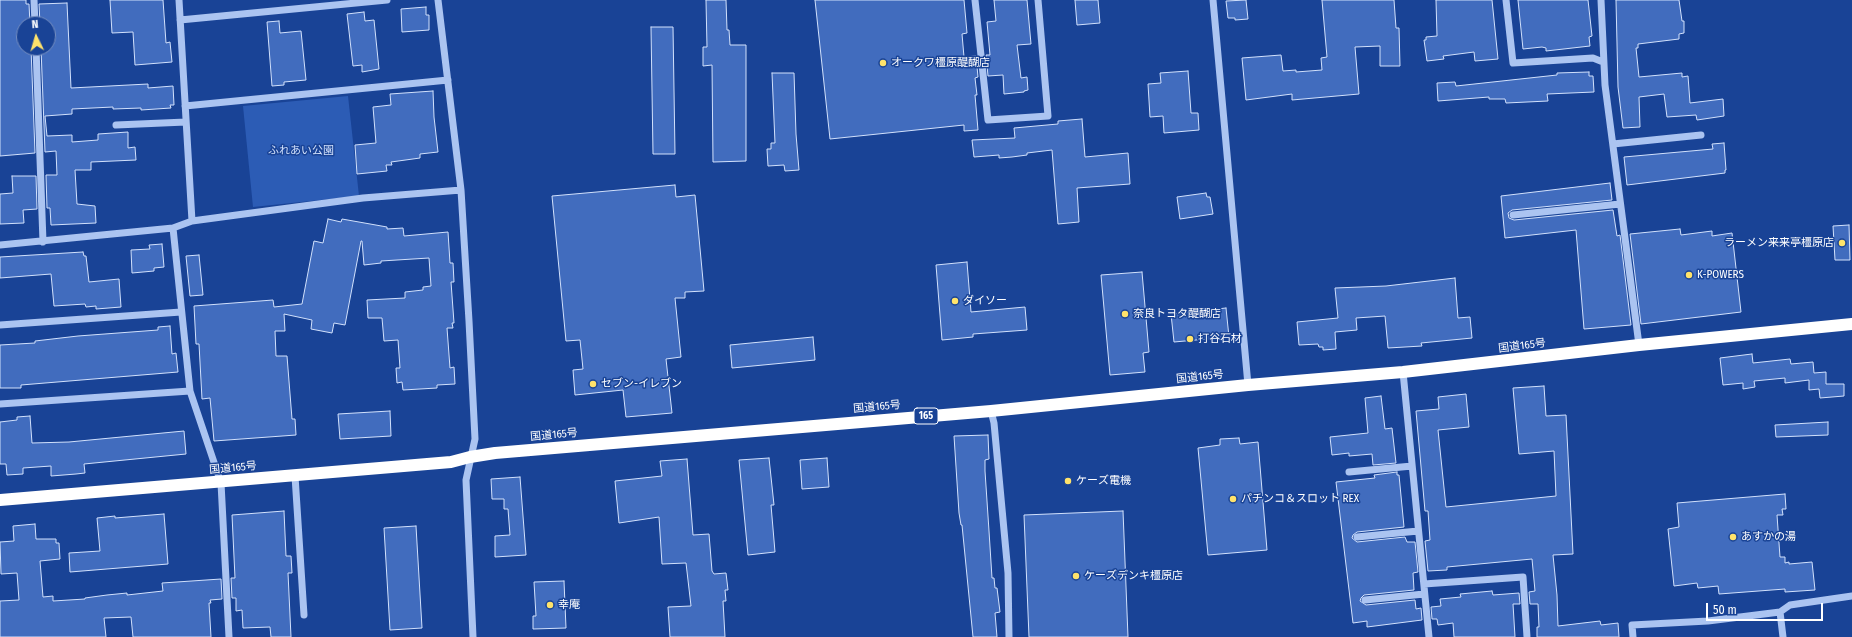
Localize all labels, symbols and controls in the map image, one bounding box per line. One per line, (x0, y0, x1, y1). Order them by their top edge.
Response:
north arrow (16, 16, 56, 56)
text: N (31, 18, 39, 31)
place label: オークワ橿原醍醐店 (891, 56, 990, 70)
marker: オークワ橿原醍醐店 (878, 58, 888, 68)
park label: ふれあい公園 (268, 144, 334, 158)
place label: ラーメン来来亭橿原店 (1724, 236, 1834, 250)
marker: ラーメン来来亭橿原店 (1837, 238, 1847, 248)
place label: K-POWERS (1697, 268, 1744, 282)
marker: K-POWERS (1684, 270, 1694, 280)
place label: ダイソー (963, 294, 1007, 308)
marker: ダイソー (950, 296, 960, 306)
place label: 奈良トヨタ醍醐店 (1133, 307, 1221, 321)
marker: 奈良トヨタ醍醐店 (1120, 309, 1130, 319)
place label: 打谷石材 (1198, 332, 1242, 346)
marker: 打谷石材 (1185, 334, 1195, 344)
street label: 国道165号 (1498, 337, 1546, 355)
street label: 国道165号 (1176, 368, 1224, 386)
place label: セブン-イレブン (601, 377, 682, 391)
marker: セブン-イレブン (588, 379, 598, 389)
street label: 国道165号 (853, 398, 901, 416)
road number: 165 (914, 408, 938, 424)
street label: 国道165号 (530, 426, 578, 444)
street label: 国道165号 (209, 459, 257, 477)
place label: ケーズ電機 (1076, 474, 1131, 488)
marker: ケーズ電機 (1063, 476, 1073, 486)
place label: パチンコ＆スロット REX (1241, 492, 1359, 506)
marker: パチンコ＆スロット REX (1228, 494, 1238, 504)
place label: あすかの湯 (1741, 530, 1796, 544)
marker: あすかの湯 (1728, 532, 1738, 542)
place label: ケーズデンキ橿原店 (1084, 569, 1183, 583)
marker: ケーズデンキ橿原店 (1071, 571, 1081, 581)
scale bar (1708, 595, 1825, 621)
place label: 幸庵 (558, 598, 580, 612)
marker: 幸庵 (545, 600, 555, 610)
text: 50 m (1713, 603, 1737, 617)

